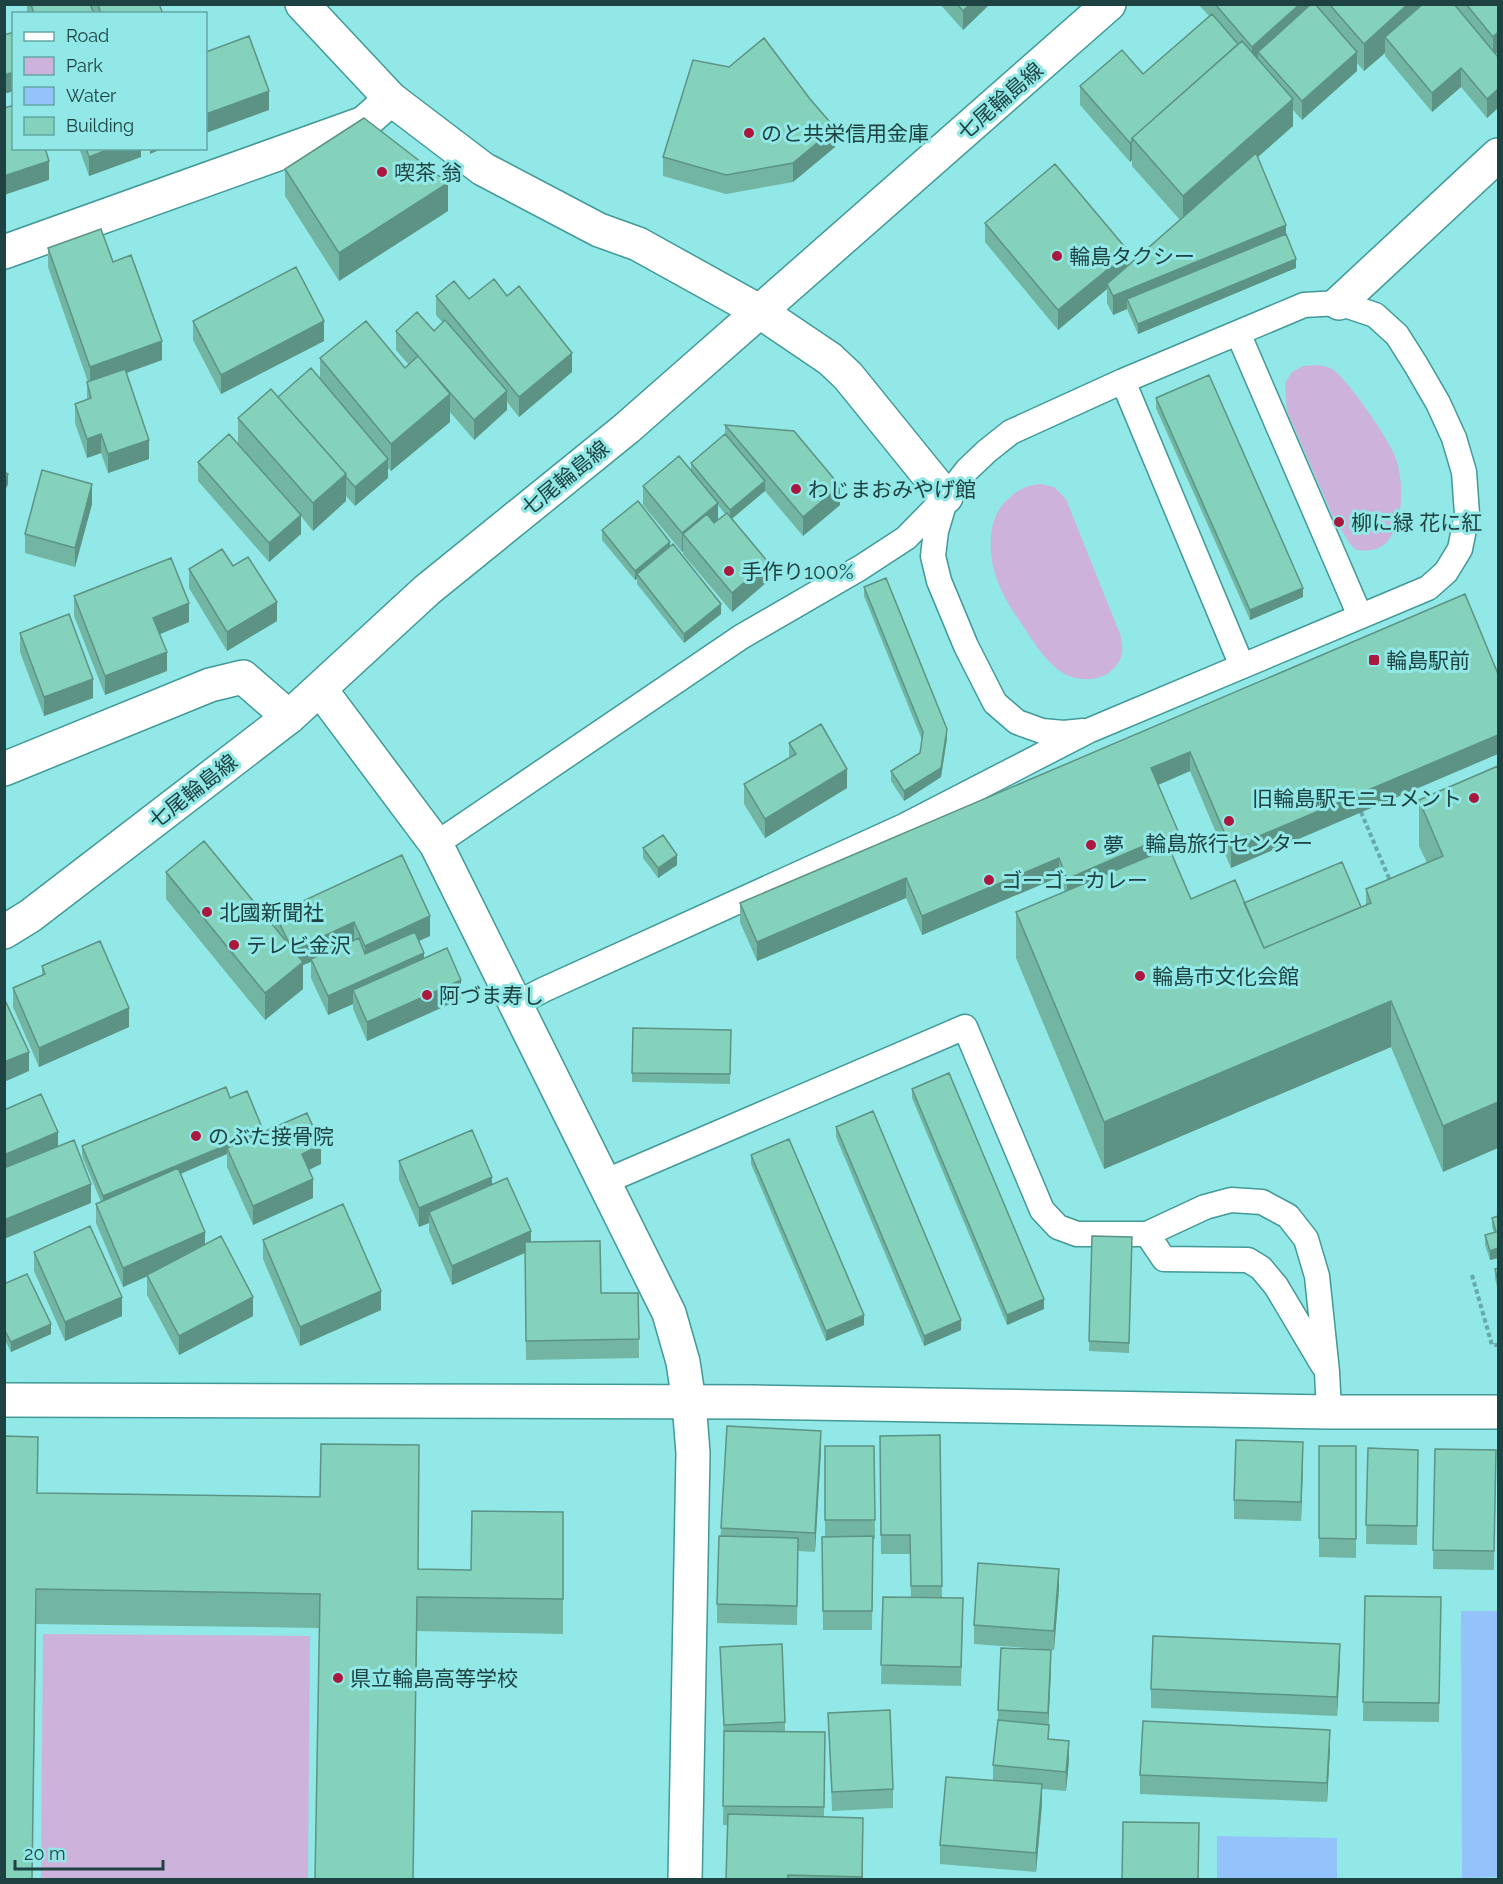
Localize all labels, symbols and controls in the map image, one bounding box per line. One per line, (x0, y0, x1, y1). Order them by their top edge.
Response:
legend (12, 12, 207, 150)
text: Road (66, 25, 109, 46)
text: Park (66, 55, 103, 76)
street label: 七尾輪島線 (952, 57, 1048, 145)
text: Water (66, 85, 117, 106)
text: Building (66, 115, 134, 136)
place label: のと共栄信用金庫 (761, 121, 929, 146)
marker: のと共栄信用金庫 (742, 126, 756, 140)
place label: 喫茶 翁 (394, 160, 462, 185)
marker: 喫茶 翁 (375, 165, 389, 179)
place label: 輪島タクシー (1069, 244, 1195, 269)
marker: 輪島タクシー (1050, 249, 1064, 263)
street label: 七尾輪島線 (516, 435, 614, 521)
place label: わじまおみやげ館 (808, 477, 976, 502)
marker: わじまおみやげ館 (789, 482, 803, 496)
place label: 柳に緑 花に紅 (1351, 510, 1482, 535)
marker: 柳に緑 花に紅 (1332, 515, 1346, 529)
place label: 手作り100% (741, 559, 854, 584)
marker: 手作り100% (722, 564, 736, 578)
place label: 輪島駅前 (1386, 648, 1470, 673)
marker: 輪島駅前 (1367, 653, 1381, 667)
street label: 七尾輪島線 (144, 749, 242, 833)
place label: 旧輪島駅モニュメント (1252, 786, 1462, 811)
marker: 旧輪島駅モニュメント (1467, 791, 1481, 805)
marker: 輪島旅行センター (1222, 814, 1236, 828)
place label: 輪島旅行センター (1145, 831, 1313, 856)
place label: 夢 (1103, 833, 1124, 858)
marker: 夢 (1084, 838, 1098, 852)
place label: ゴーゴーカレー (1001, 868, 1148, 893)
marker: ゴーゴーカレー (982, 873, 996, 887)
place label: 北國新聞社 (219, 900, 324, 925)
marker: 北國新聞社 (200, 905, 214, 919)
place label: テレビ金沢 (246, 933, 351, 958)
marker: テレビ金沢 (227, 938, 241, 952)
place label: 輪島市文化会館 (1152, 964, 1299, 989)
marker: 輪島市文化会館 (1133, 969, 1147, 983)
place label: 阿づま寿し (439, 983, 544, 1008)
marker: 阿づま寿し (420, 988, 434, 1002)
place label: のぶた接骨院 (208, 1124, 334, 1149)
marker: のぶた接骨院 (189, 1129, 203, 1143)
place label: 県立輪島高等学校 (350, 1666, 518, 1691)
marker: 県立輪島高等学校 (331, 1671, 345, 1685)
scale bar (15, 1833, 164, 1871)
text: 20 m (24, 1843, 66, 1864)

